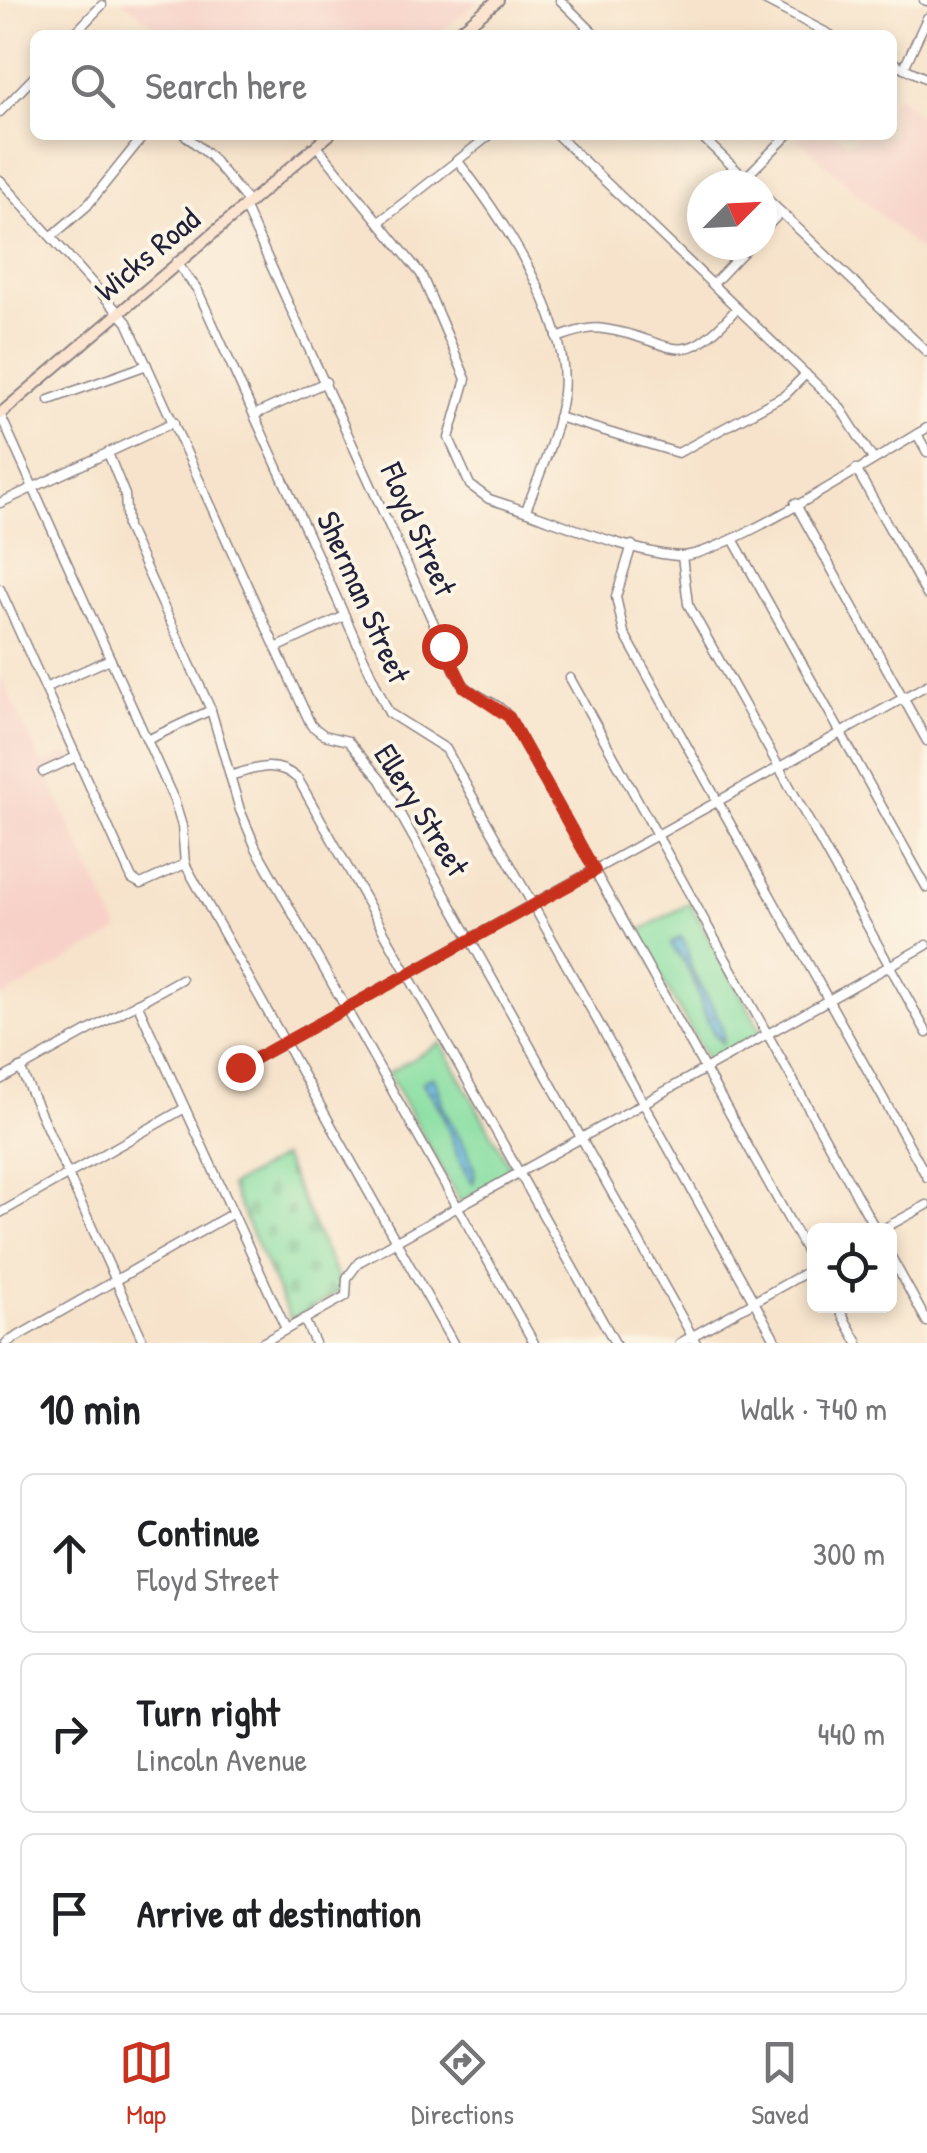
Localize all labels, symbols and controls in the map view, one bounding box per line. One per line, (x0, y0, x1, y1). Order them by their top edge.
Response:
search box (30, 30, 897, 140)
icon: search (65, 58, 120, 113)
text: Search here (145, 59, 307, 111)
north arrow (687, 170, 777, 260)
street label: Wicks Road (85, 197, 209, 311)
street label: Floyd Street (370, 455, 468, 603)
street label: Sherman Street (307, 504, 421, 691)
route start (422, 624, 468, 670)
street label: Ellery Street (364, 736, 480, 885)
route end (218, 1045, 264, 1091)
map controls (807, 1223, 897, 1313)
button: locate (807, 1223, 897, 1313)
text: 10 min (40, 1380, 141, 1437)
text: Walk · 740 m (741, 1387, 887, 1430)
text: Continue (137, 1506, 259, 1558)
icon: ahead (42, 1526, 97, 1581)
text: 300 m (813, 1532, 885, 1575)
text: Floyd Street (137, 1558, 278, 1601)
text: Turn right (137, 1686, 280, 1738)
icon: right (42, 1706, 97, 1761)
text: 440 m (818, 1712, 885, 1755)
text: Lincoln Avenue (137, 1738, 307, 1781)
icon: arrive (42, 1886, 97, 1941)
text: Arrive at destination (137, 1887, 421, 1939)
tab: Map (119, 2035, 174, 2133)
tab: Directions (411, 2035, 514, 2133)
tab: Saved (751, 2035, 808, 2133)

